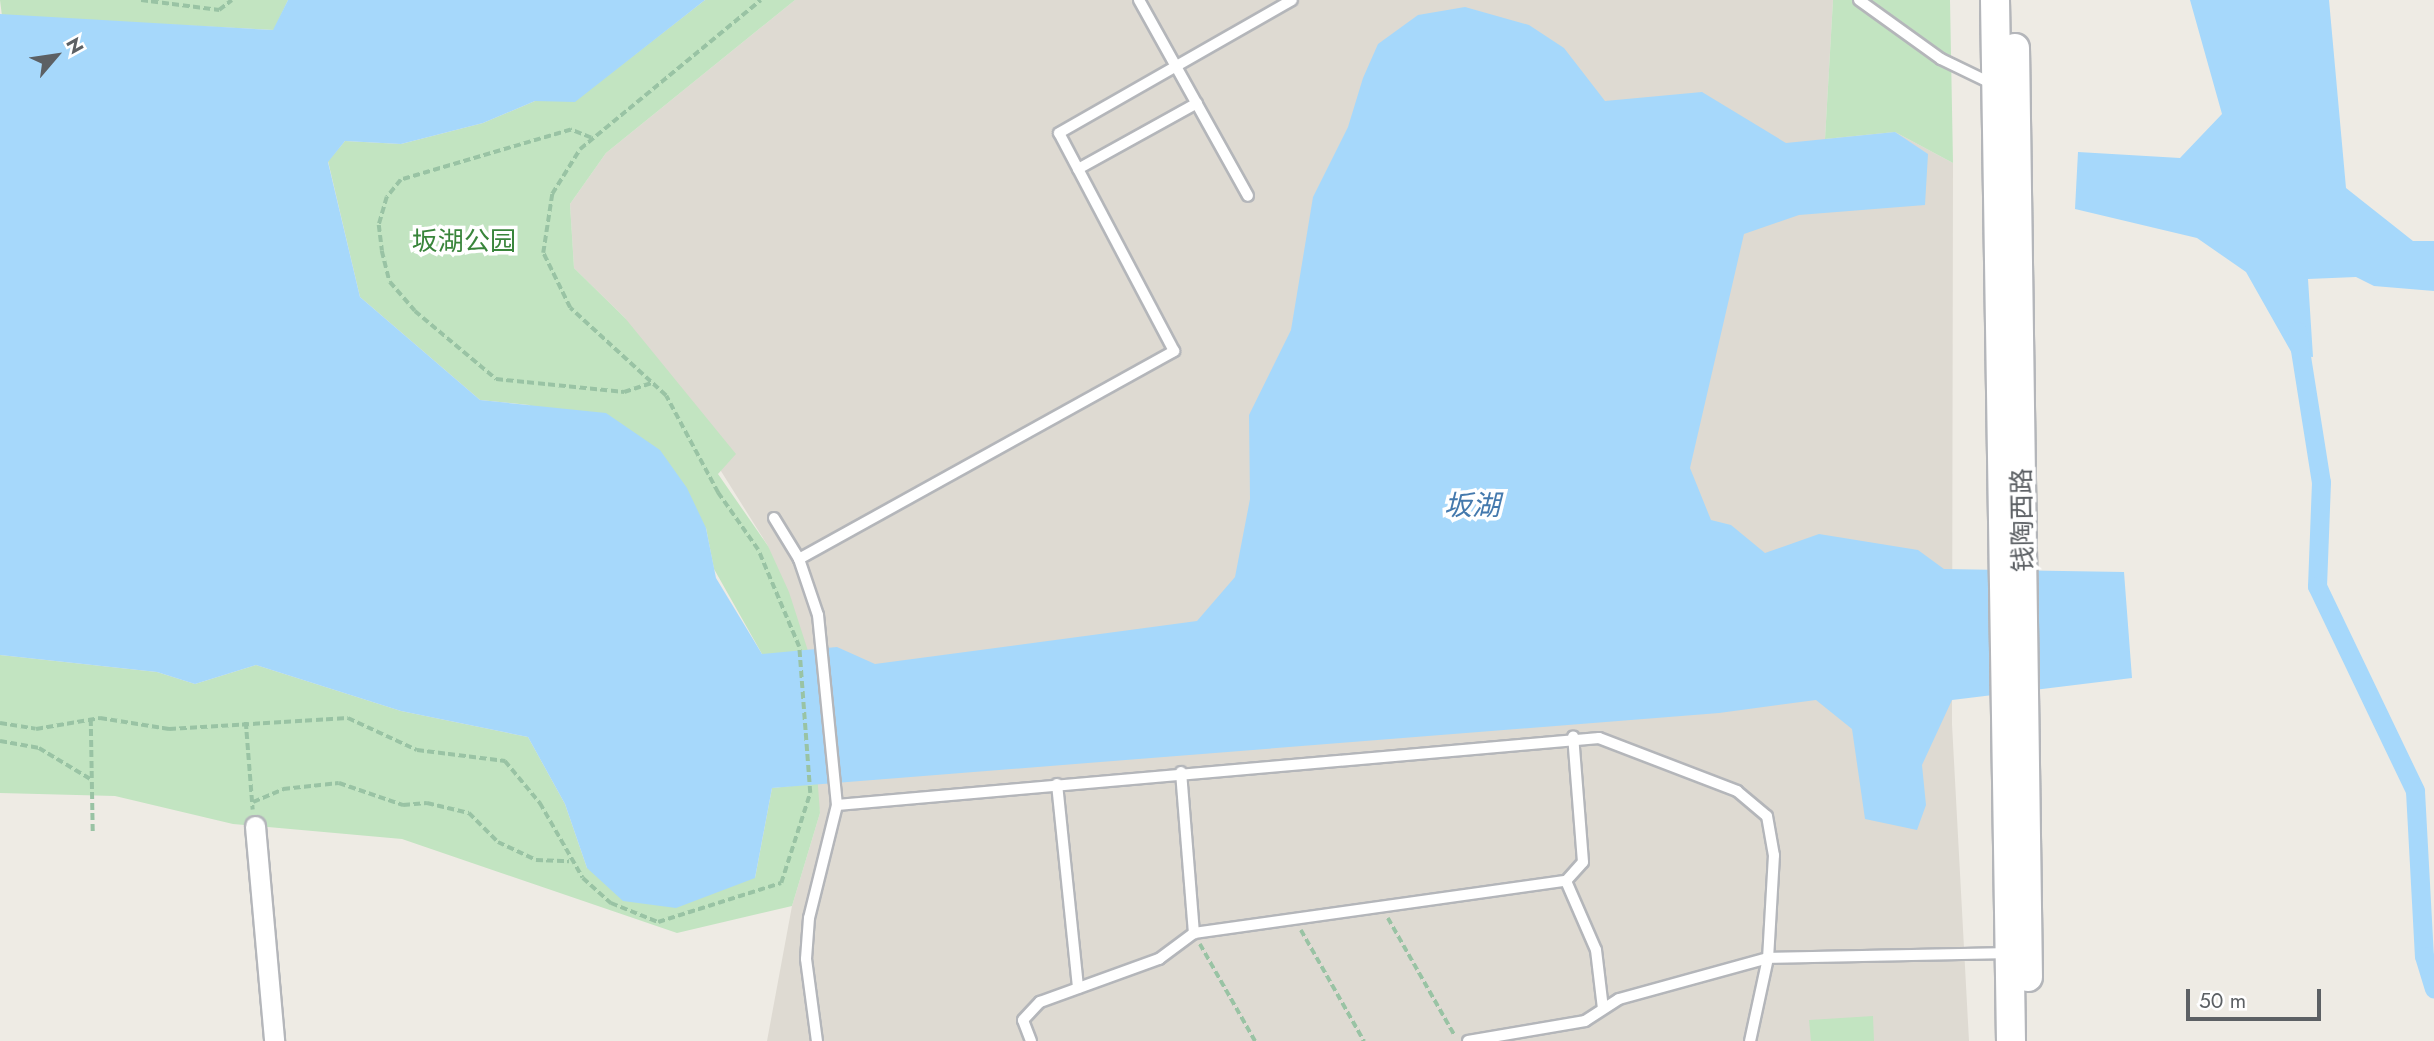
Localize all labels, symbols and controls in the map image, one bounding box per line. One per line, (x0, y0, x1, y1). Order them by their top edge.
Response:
north arrow (21, 21, 91, 91)
text: N (59, 32, 90, 59)
park label: 坂湖公园 (412, 226, 516, 258)
street label: 钱陶西路 (2006, 468, 2040, 572)
water label: 坂湖 (1444, 489, 1500, 523)
scale bar (2189, 974, 2324, 1018)
text: 50 m (2199, 986, 2246, 1016)

